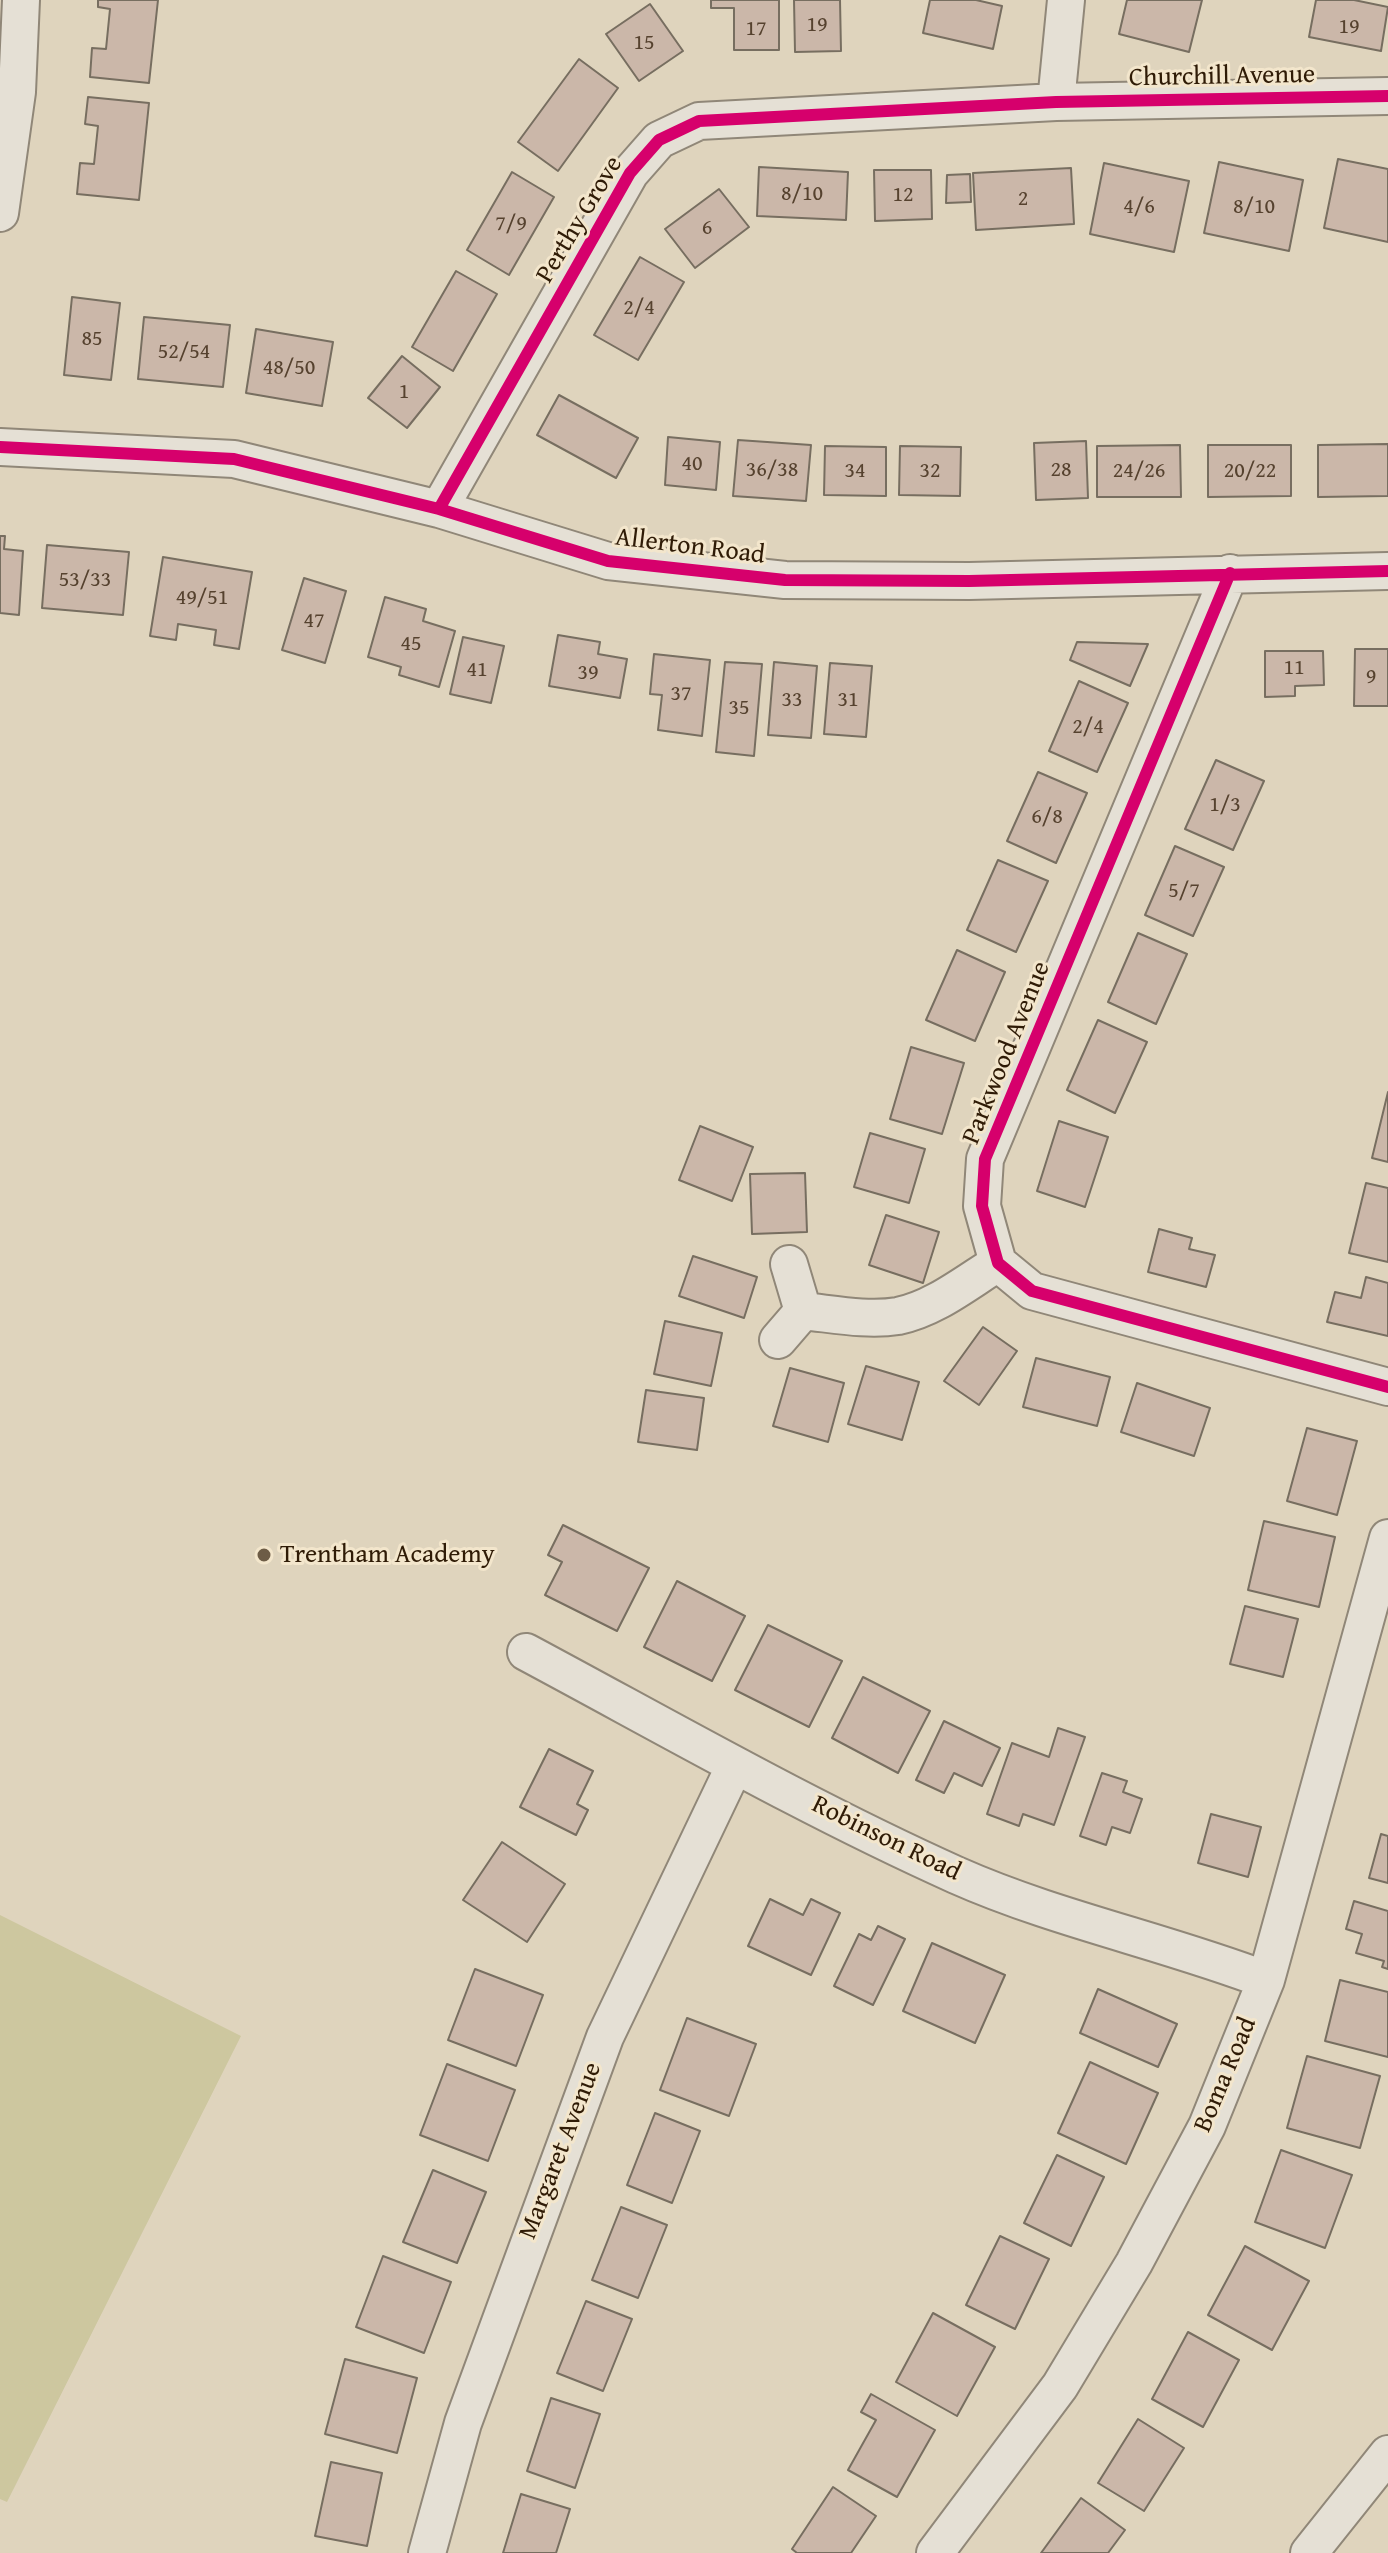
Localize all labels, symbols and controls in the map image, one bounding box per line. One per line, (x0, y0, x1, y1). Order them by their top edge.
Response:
house number: 19 (806, 12, 828, 38)
house number: 19 (1338, 14, 1360, 40)
house number: 17 (745, 16, 767, 42)
house number: 15 (633, 30, 655, 56)
street label: Churchill Avenue (1129, 60, 1315, 94)
street label: Perthy Grove (530, 151, 630, 289)
house number: 8/10 (781, 181, 823, 207)
house number: 12 (892, 182, 914, 208)
house number: 2 (1018, 186, 1028, 212)
house number: 4/6 (1123, 194, 1155, 220)
house number: 8/10 (1233, 194, 1275, 220)
house number: 7/9 (495, 211, 527, 237)
house number: 6 (702, 215, 712, 241)
house number: 2/4 (623, 295, 655, 321)
house number: 85 (81, 326, 103, 352)
house number: 52/54 (158, 339, 210, 365)
house number: 48/50 (263, 355, 315, 381)
house number: 1 (399, 379, 409, 405)
house number: 40 (681, 451, 703, 477)
house number: 36/38 (746, 457, 798, 483)
house number: 28 (1050, 457, 1072, 483)
house number: 34 (844, 458, 866, 484)
house number: 32 (919, 458, 941, 484)
house number: 24/26 (1113, 458, 1165, 484)
house number: 20/22 (1224, 458, 1276, 484)
street label: Allerton Road (613, 522, 767, 572)
house number: 53/33 (59, 567, 111, 593)
house number: 49/51 (176, 585, 228, 611)
house number: 47 (303, 608, 325, 634)
house number: 45 (400, 631, 422, 657)
house number: 11 (1283, 655, 1305, 681)
house number: 41 (466, 657, 488, 683)
house number: 39 (577, 660, 599, 686)
house number: 9 (1366, 664, 1376, 690)
house number: 37 (670, 681, 692, 707)
house number: 33 (781, 687, 803, 713)
house number: 31 (837, 687, 859, 713)
house number: 35 (728, 695, 750, 721)
house number: 2/4 (1072, 714, 1104, 740)
house number: 1/3 (1209, 792, 1241, 818)
house number: 6/8 (1031, 804, 1063, 830)
house number: 5/7 (1168, 878, 1200, 904)
street label: Parkwood Avenue (956, 957, 1058, 1149)
place label: Trentham Academy (280, 1539, 495, 1571)
marker: Trentham Academy (255, 1546, 273, 1564)
street label: Robinson Road (806, 1789, 966, 1889)
street label: Boma Road (1188, 2013, 1264, 2137)
street label: Margaret Avenue (513, 2058, 609, 2244)

